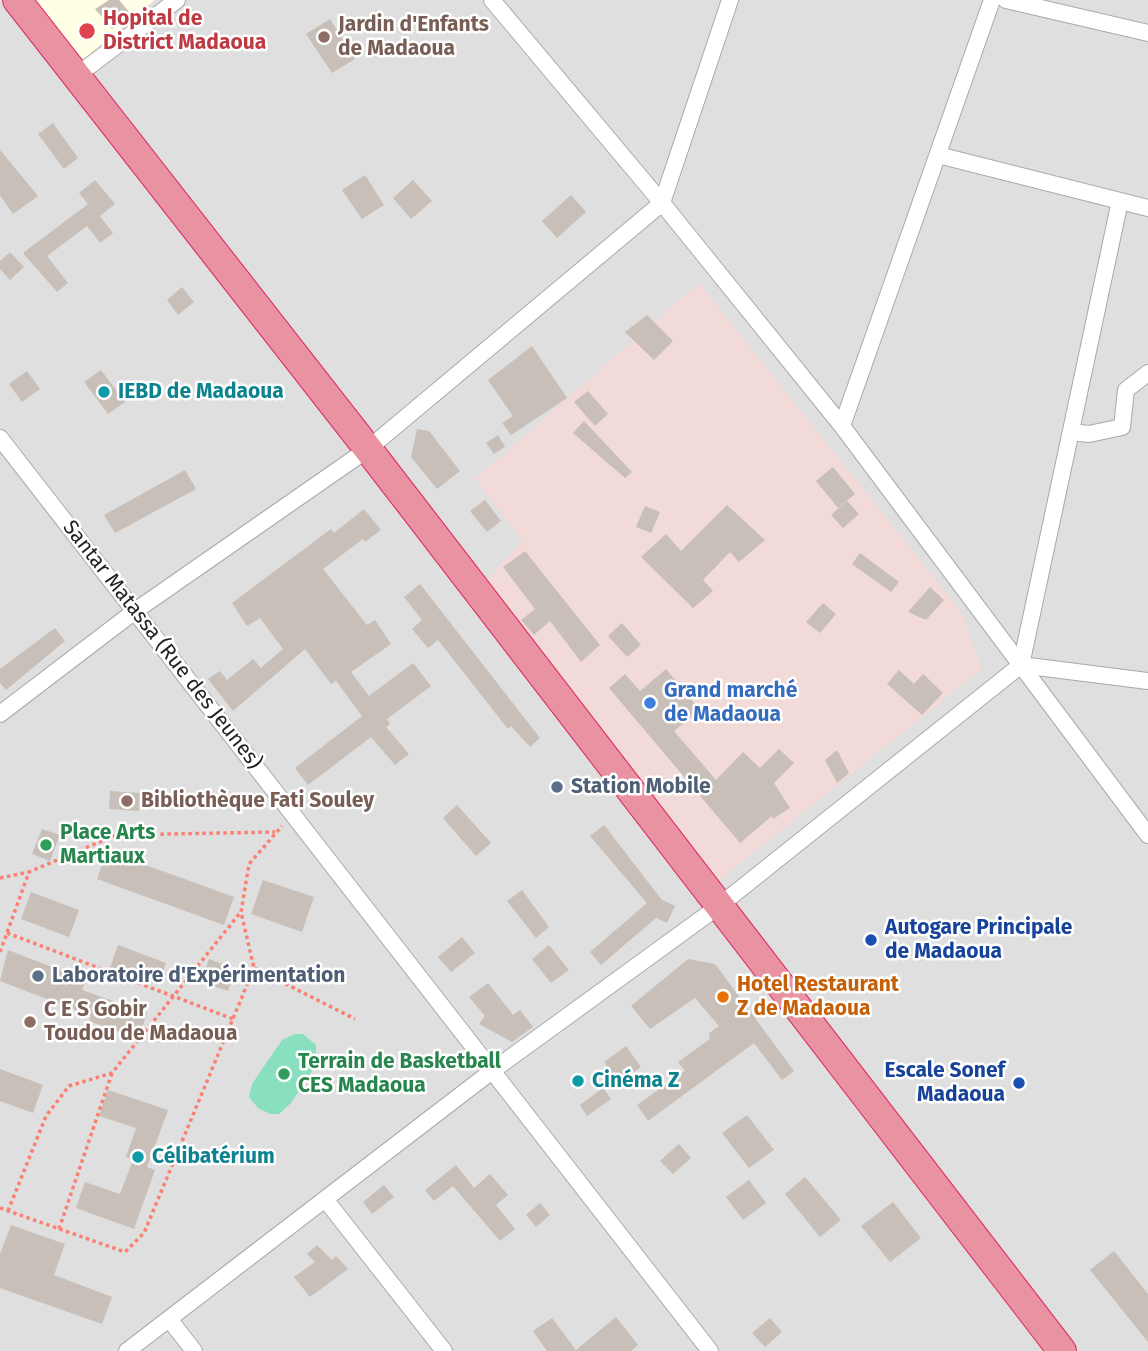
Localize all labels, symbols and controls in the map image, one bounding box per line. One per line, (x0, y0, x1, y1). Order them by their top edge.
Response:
place label: Hopital de District Madaoua (103, 6, 266, 56)
place label: Jardin d'Enfants de Madaoua (338, 12, 489, 62)
marker: Hopital de District Madaoua (77, 21, 97, 41)
marker: Jardin d'Enfants de Madaoua (316, 29, 332, 45)
place label: IEBD de Madaoua (118, 379, 284, 405)
marker: IEBD de Madaoua (96, 384, 112, 400)
street label: Santar Matassa (Rue des Jeunes) (57, 516, 267, 774)
place label: Grand marché de Madaoua (664, 678, 797, 728)
marker: Grand marché de Madaoua (642, 695, 658, 711)
place label: Station Mobile (571, 774, 711, 800)
marker: Station Mobile (549, 779, 565, 795)
place label: Bibliothèque Fati Souley (141, 788, 374, 814)
marker: Bibliothèque Fati Souley (119, 793, 135, 809)
place label: Place Arts Martiaux (60, 820, 155, 870)
marker: Place Arts Martiaux (38, 837, 54, 853)
place label: Autogare Principale de Madaoua (885, 915, 1072, 965)
marker: Autogare Principale de Madaoua (863, 932, 879, 948)
place label: Laboratoire d'Expérimentation (52, 963, 345, 989)
marker: Laboratoire d'Expérimentation (30, 968, 46, 984)
place label: Hotel Restaurant Z de Madaoua (737, 972, 899, 1022)
marker: Hotel Restaurant Z de Madaoua (715, 989, 731, 1005)
place label: C E S Gobir Toudou de Madaoua (44, 997, 237, 1047)
marker: C E S Gobir Toudou de Madaoua (22, 1014, 38, 1030)
place label: Terrain de Basketball CES Madaoua (298, 1049, 501, 1099)
place label: Escale Sonef Madaoua (885, 1058, 1005, 1108)
marker: Terrain de Basketball CES Madaoua (276, 1066, 292, 1082)
place label: Cinéma Z (592, 1068, 679, 1094)
marker: Cinéma Z (570, 1073, 586, 1089)
marker: Escale Sonef Madaoua (1011, 1075, 1027, 1091)
place label: Célibatérium (152, 1144, 275, 1170)
marker: Célibatérium (130, 1149, 146, 1165)

